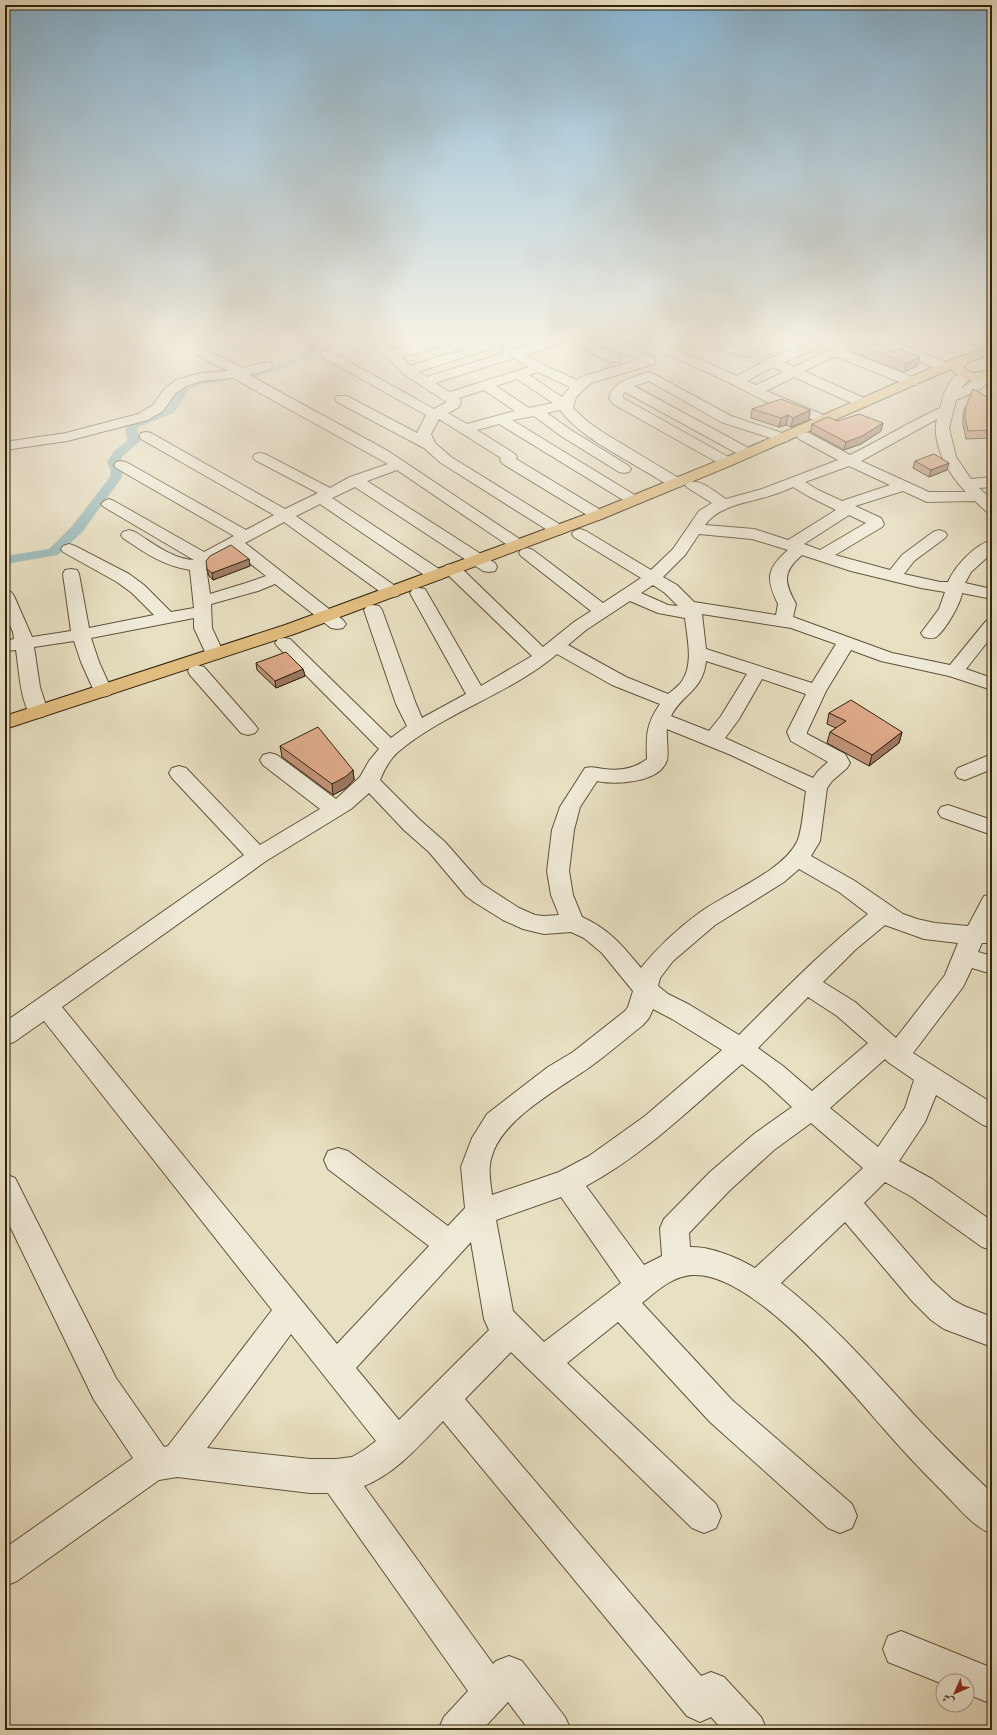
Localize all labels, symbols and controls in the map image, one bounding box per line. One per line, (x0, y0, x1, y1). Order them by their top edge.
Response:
north arrow (935, 1673, 975, 1713)
text: ش (940, 1691, 957, 1708)

